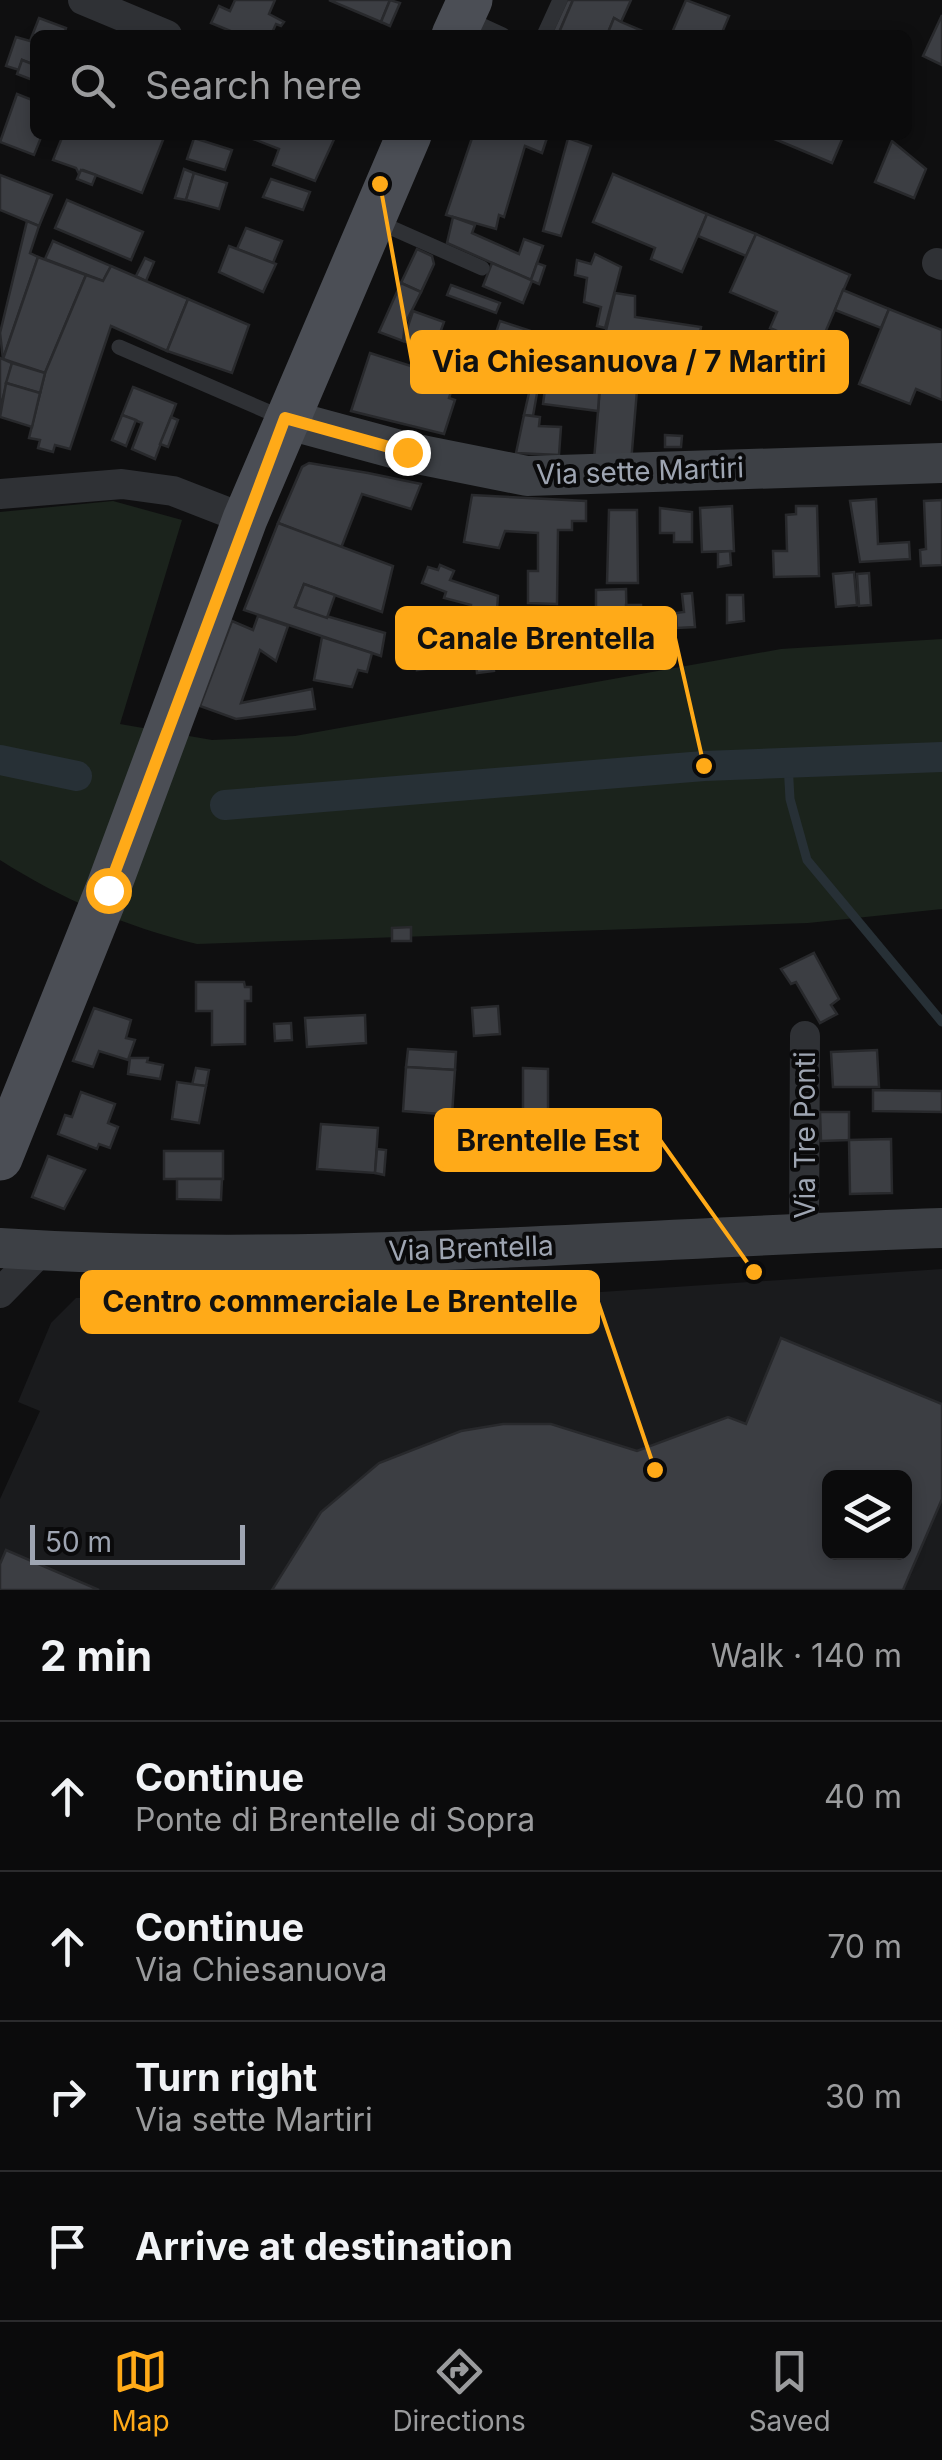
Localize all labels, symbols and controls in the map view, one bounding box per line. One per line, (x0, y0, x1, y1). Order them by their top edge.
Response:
search box (30, 30, 912, 140)
icon: search (65, 58, 120, 113)
text: Search here (145, 62, 362, 108)
callout: Via Chiesanuova / 7 Martiri (412, 332, 847, 392)
text: Via Chiesanuova / 7 Martiri (432, 343, 826, 379)
route end (385, 430, 431, 476)
street label: Via sette Martiri (535, 450, 745, 492)
callout: Canale Brentella (397, 608, 675, 668)
text: Canale Brentella (417, 620, 655, 656)
route start (86, 868, 132, 914)
street label: Via Tre Ponti (788, 1051, 822, 1219)
callout: Brentelle Est (436, 1110, 660, 1170)
text: Brentelle Est (456, 1122, 640, 1158)
street label: Via Brentella (388, 1228, 554, 1268)
callout: Centro commerciale Le Brentelle (82, 1272, 598, 1332)
text: Centro commerciale Le Brentelle (102, 1283, 578, 1319)
map controls (822, 1470, 912, 1560)
button: layers (822, 1470, 912, 1560)
scale bar (30, 1520, 245, 1564)
text: 50 m (45, 1525, 112, 1559)
text: 2 min (40, 1630, 152, 1681)
text: Walk · 140 m (711, 1636, 902, 1675)
text: Continue (135, 1754, 304, 1800)
icon: ahead (40, 1769, 95, 1824)
text: 40 m (824, 1777, 902, 1816)
text: Ponte di Brentelle di Sopra (135, 1800, 535, 1839)
text: Continue (135, 1904, 304, 1950)
icon: ahead (40, 1919, 95, 1974)
text: 70 m (827, 1927, 902, 1966)
text: Via Chiesanuova (135, 1950, 388, 1989)
text: Turn right (135, 2054, 317, 2100)
icon: right (40, 2069, 95, 2124)
text: 30 m (825, 2077, 902, 2116)
text: Via sette Martiri (135, 2100, 373, 2139)
icon: arrive (40, 2219, 95, 2274)
text: Arrive at destination (135, 2223, 513, 2269)
tab: Map (111, 2344, 170, 2438)
tab: Directions (392, 2344, 526, 2438)
tab: Saved (749, 2344, 831, 2438)

